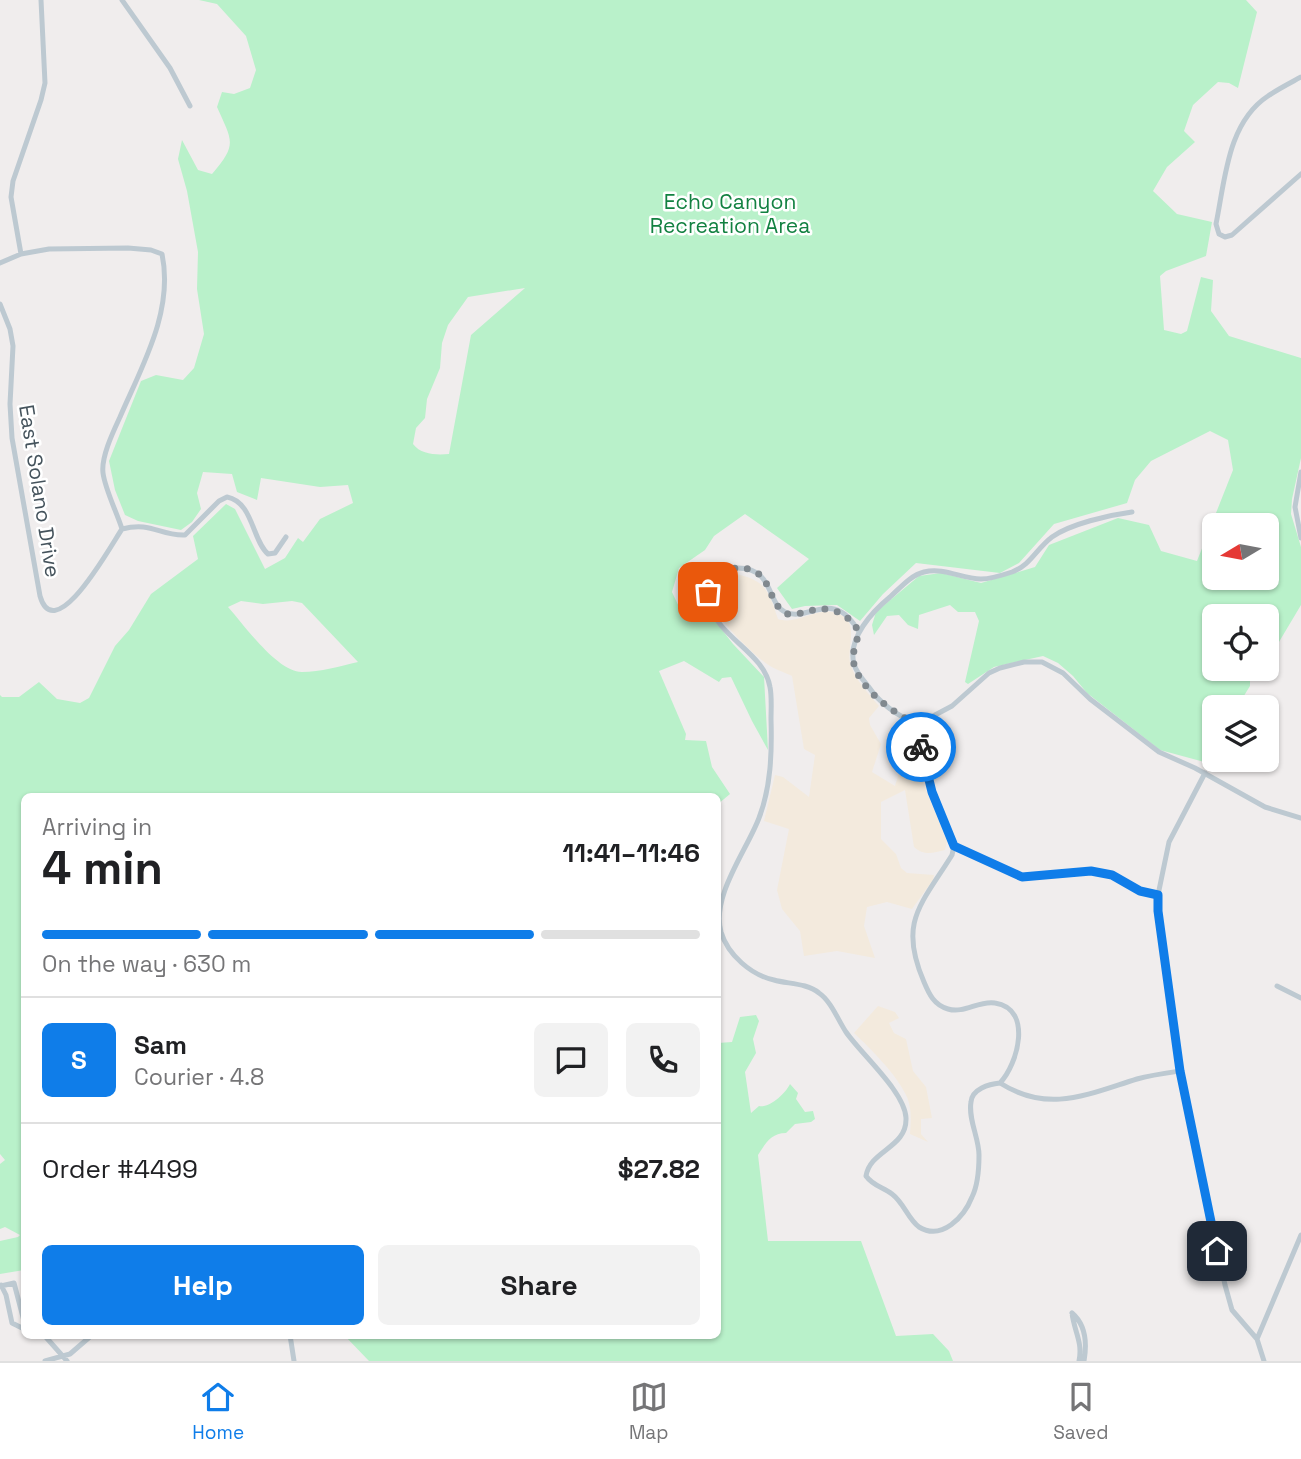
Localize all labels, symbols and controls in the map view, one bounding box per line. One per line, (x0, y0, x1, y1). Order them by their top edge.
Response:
park label: Echo Canyon Recreation Area (650, 188, 810, 239)
street label: East Solano Drive (13, 403, 67, 579)
north arrow (1202, 513, 1279, 590)
map controls (1202, 513, 1279, 772)
pin (678, 562, 738, 622)
icon: bag (689, 573, 727, 611)
button: locate (1202, 604, 1279, 681)
button: layers (1202, 695, 1279, 772)
courier (886, 712, 956, 782)
icon: bike (902, 728, 940, 766)
text: Arriving in (42, 812, 152, 842)
text: 11:41–11:46 (562, 836, 700, 870)
text: 4 min (42, 839, 163, 897)
text: On the way · 630 m (42, 949, 251, 979)
button: chat (534, 1023, 608, 1097)
button: phone (626, 1023, 700, 1097)
text: Sam (134, 1028, 187, 1062)
text: S (71, 1043, 87, 1077)
text: Courier · 4.8 (134, 1062, 264, 1092)
text: Order #4499 (42, 1152, 198, 1186)
text: $27.82 (618, 1152, 700, 1186)
pin (1187, 1221, 1247, 1281)
icon: home (1198, 1232, 1236, 1270)
button: Help (42, 1245, 364, 1325)
button: Share (378, 1245, 700, 1325)
tab: Home (192, 1378, 244, 1445)
tab: Map (629, 1378, 668, 1445)
tab: Saved (1053, 1378, 1109, 1445)

